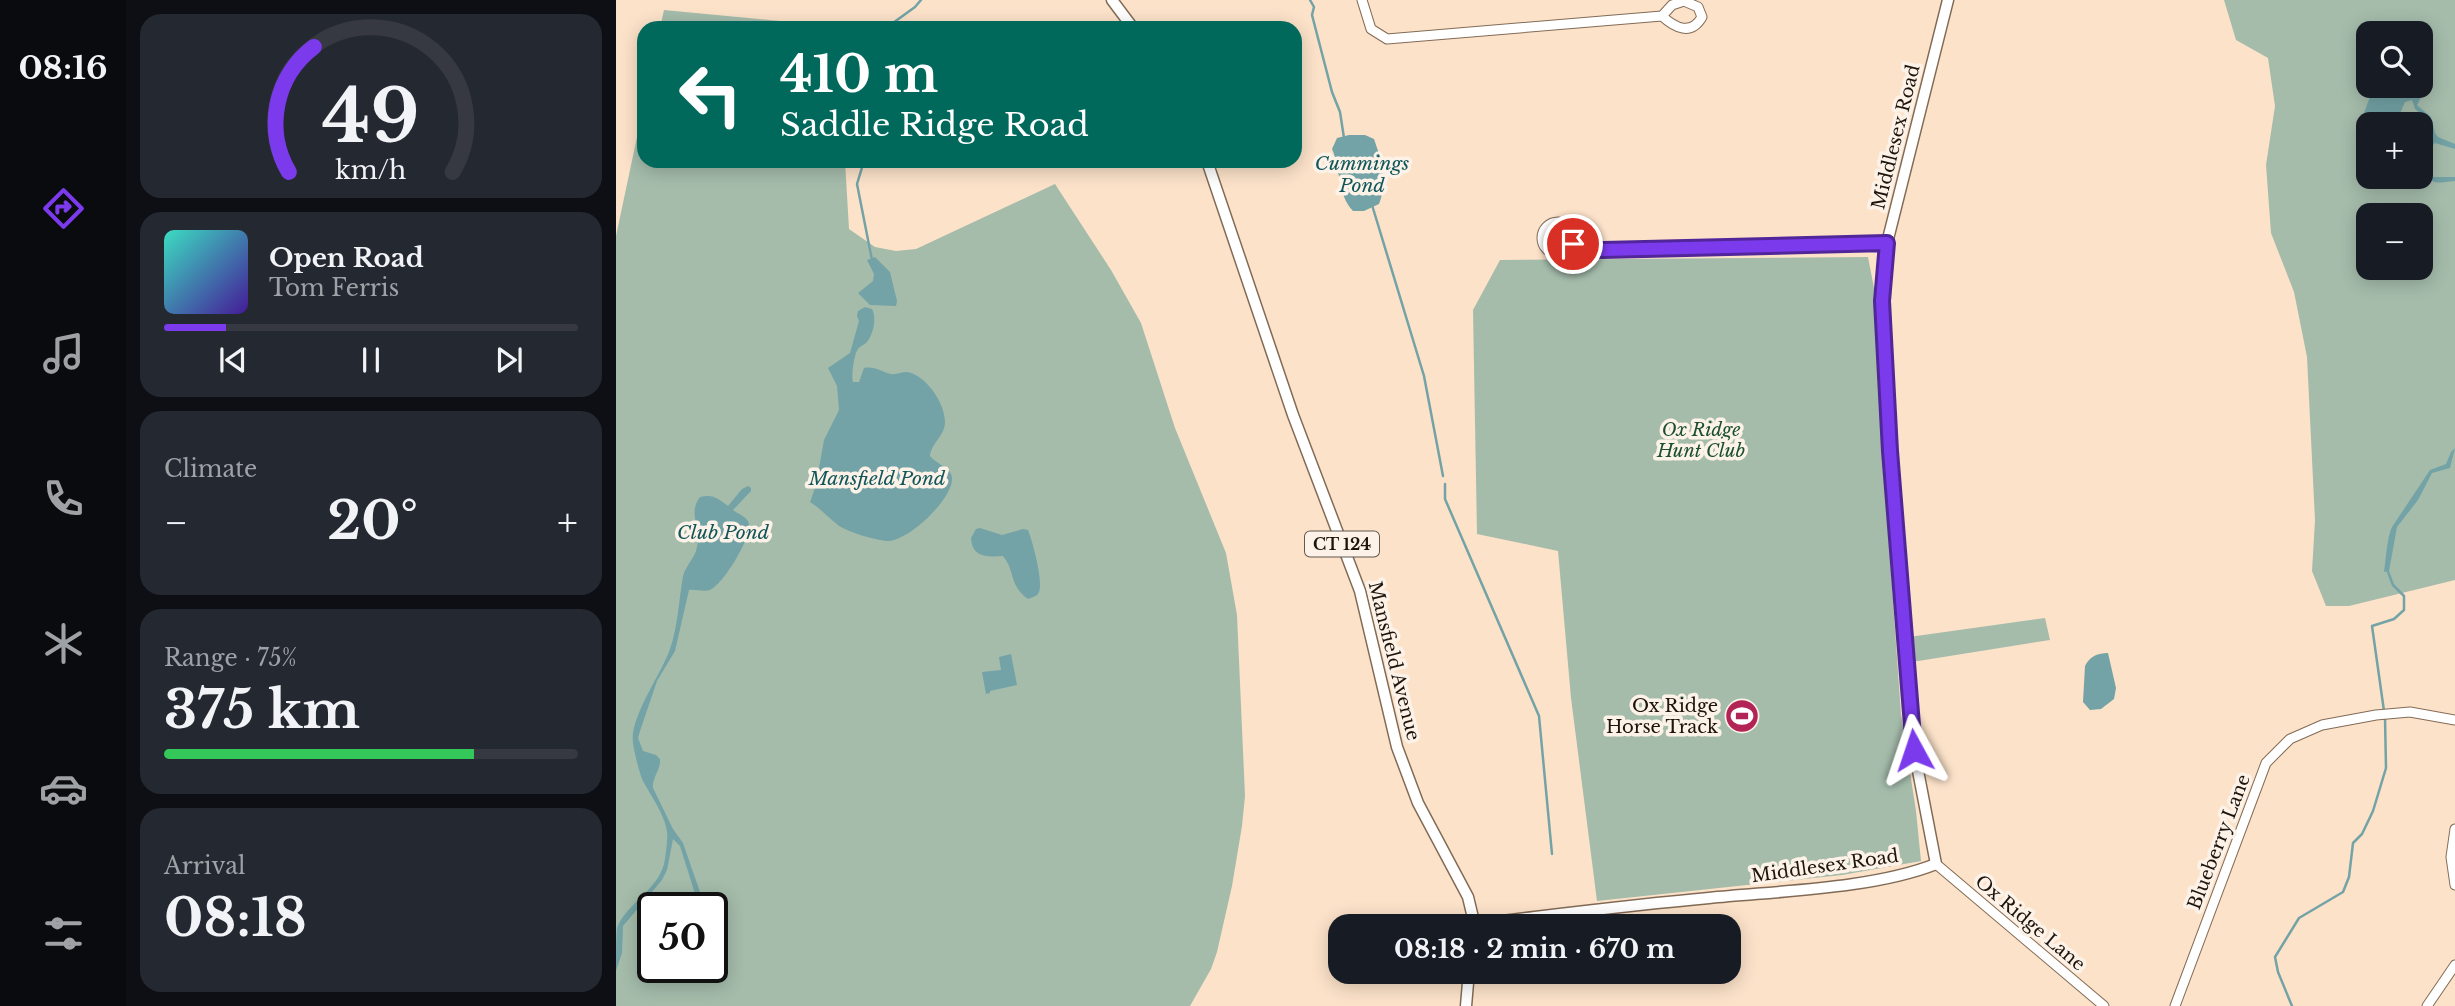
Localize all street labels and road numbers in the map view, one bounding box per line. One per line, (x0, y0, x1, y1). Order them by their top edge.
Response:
street label: Middlesex Road (1867, 62, 1925, 212)
road number: CT 124 (1305, 531, 1379, 556)
street label: Mansfield Avenue (1364, 579, 1424, 743)
street label: Blueberry Lane (2183, 771, 2255, 913)
street label: Middlesex Road (1750, 845, 1900, 887)
street label: Ox Ridge Lane (1970, 871, 2090, 975)

